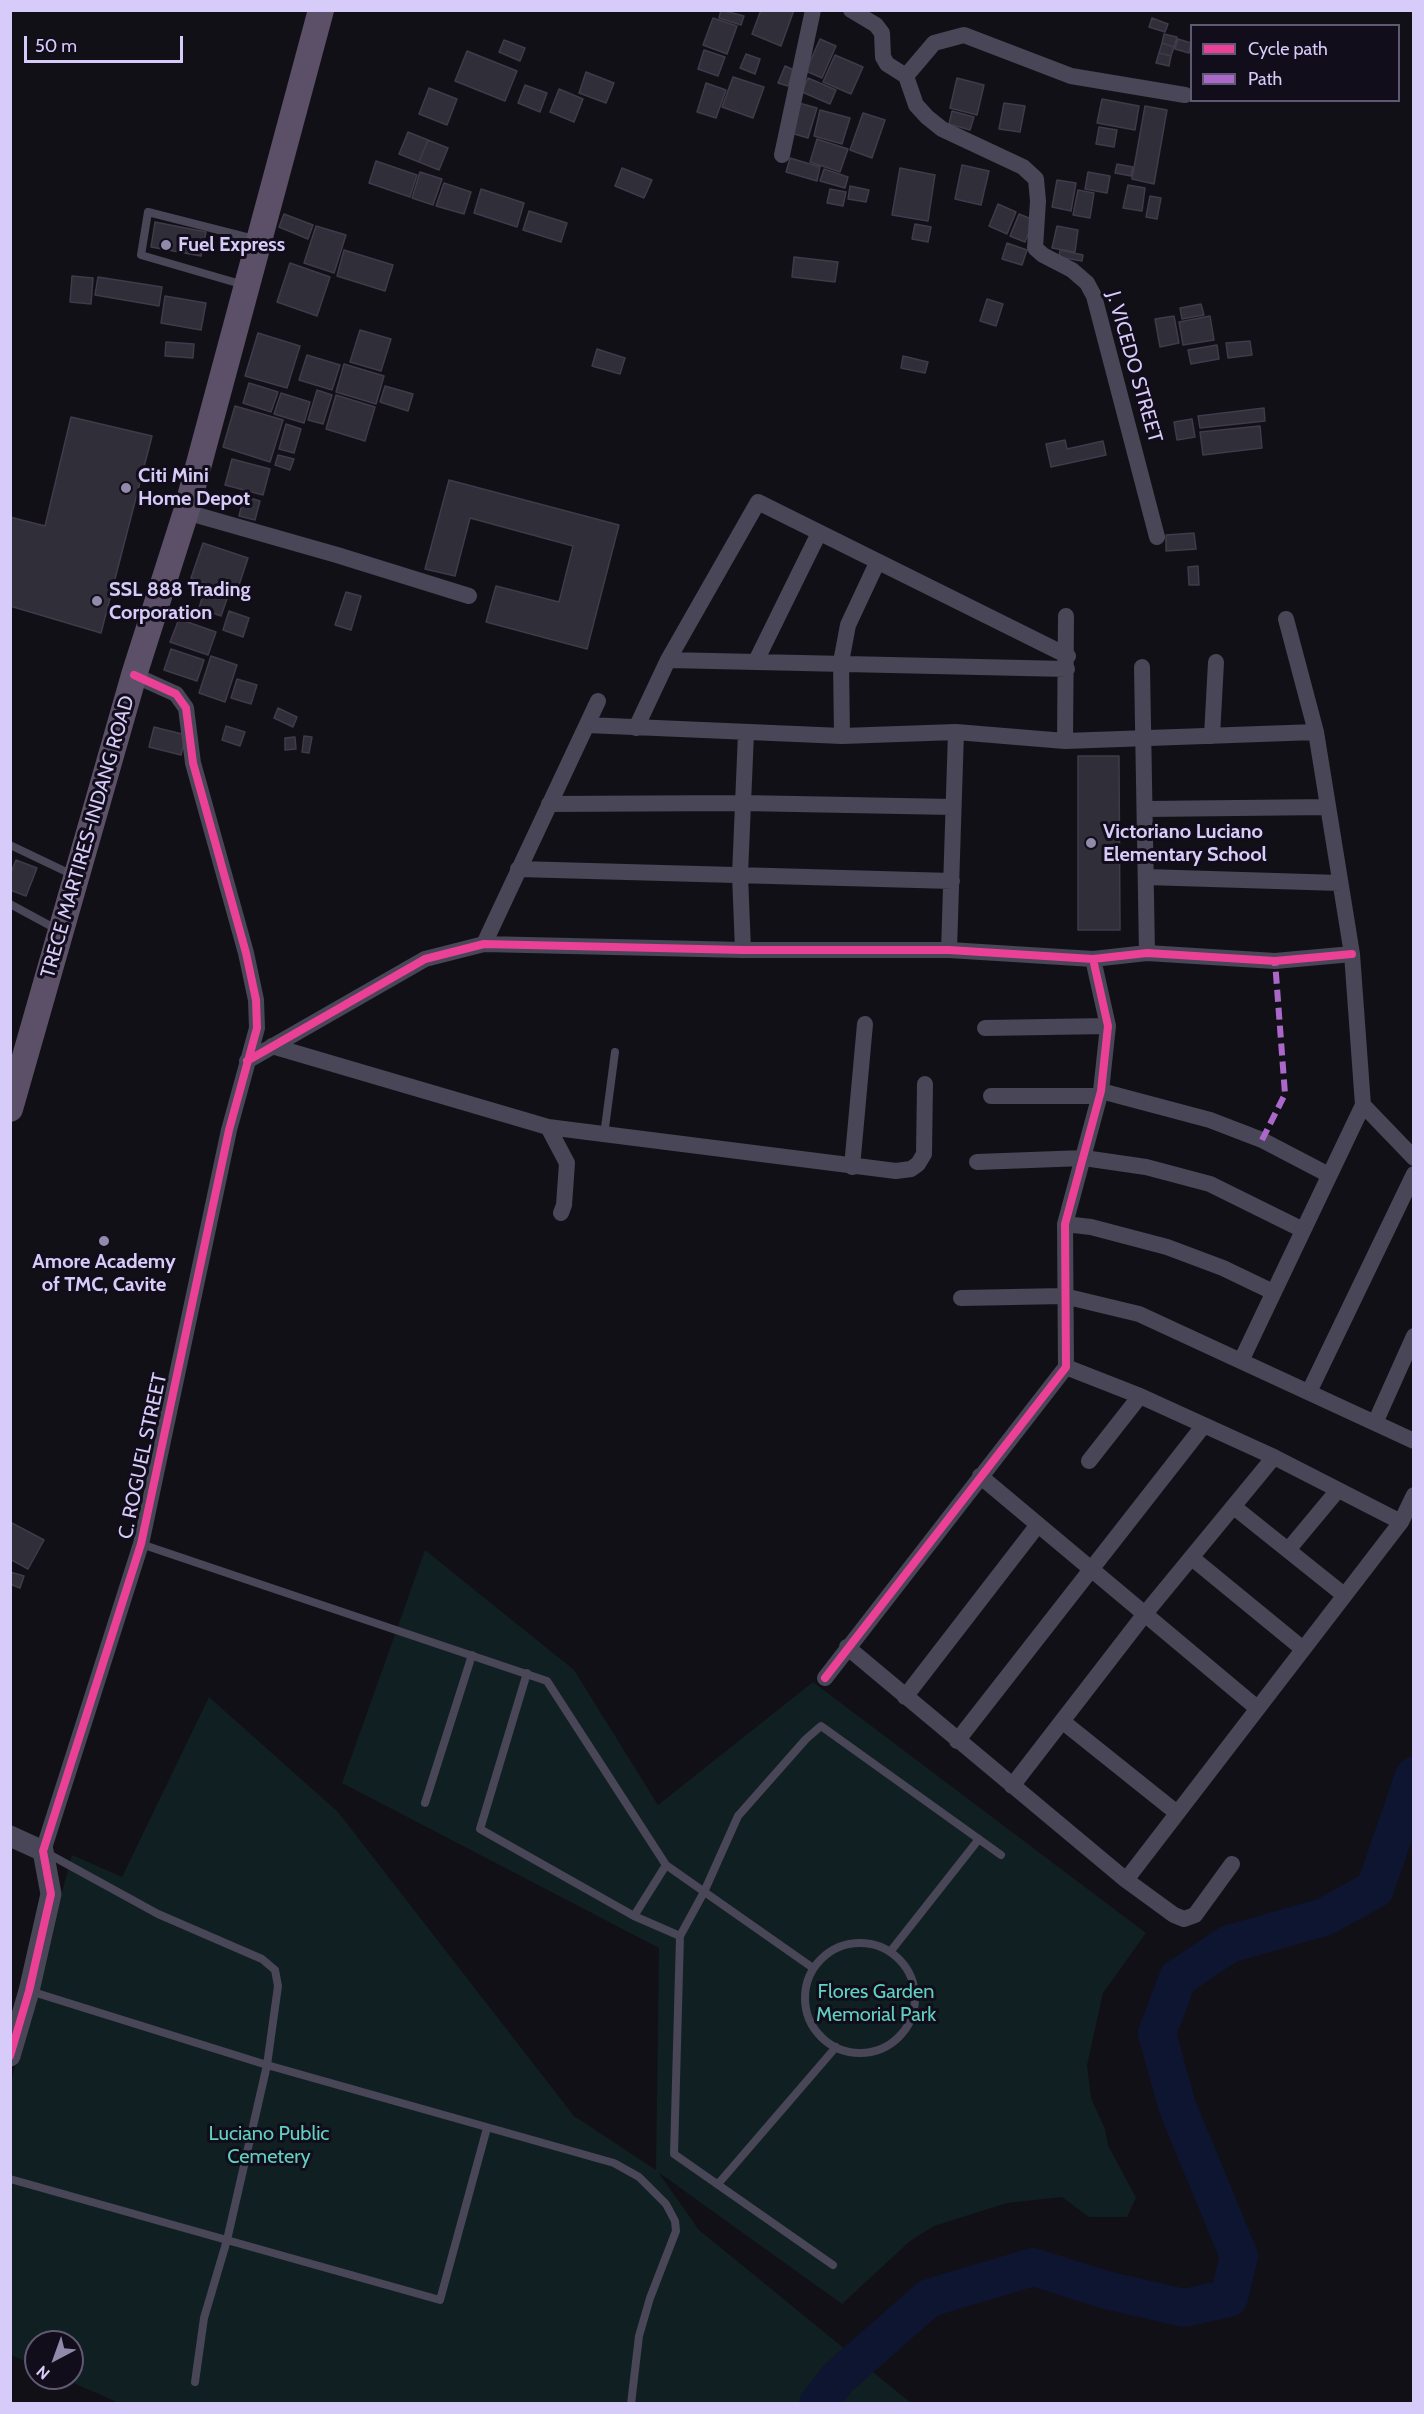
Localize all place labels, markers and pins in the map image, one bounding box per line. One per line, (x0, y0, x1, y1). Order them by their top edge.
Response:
place label: Fuel Express (178, 233, 285, 257)
marker: Fuel Express (159, 238, 173, 252)
place label: Citi Mini Home Depot (138, 464, 250, 511)
marker: Citi Mini Home Depot (119, 481, 133, 495)
place label: SSL 888 Trading Corporation (109, 578, 251, 625)
marker: SSL 888 Trading Corporation (90, 594, 104, 608)
place label: Victoriano Luciano Elementary School (1103, 820, 1267, 867)
marker: Victoriano Luciano Elementary School (1084, 836, 1098, 850)
marker: Amore Academy of TMC, Cavite (97, 1234, 111, 1248)
place label: Amore Academy of TMC, Cavite (32, 1250, 176, 1297)

